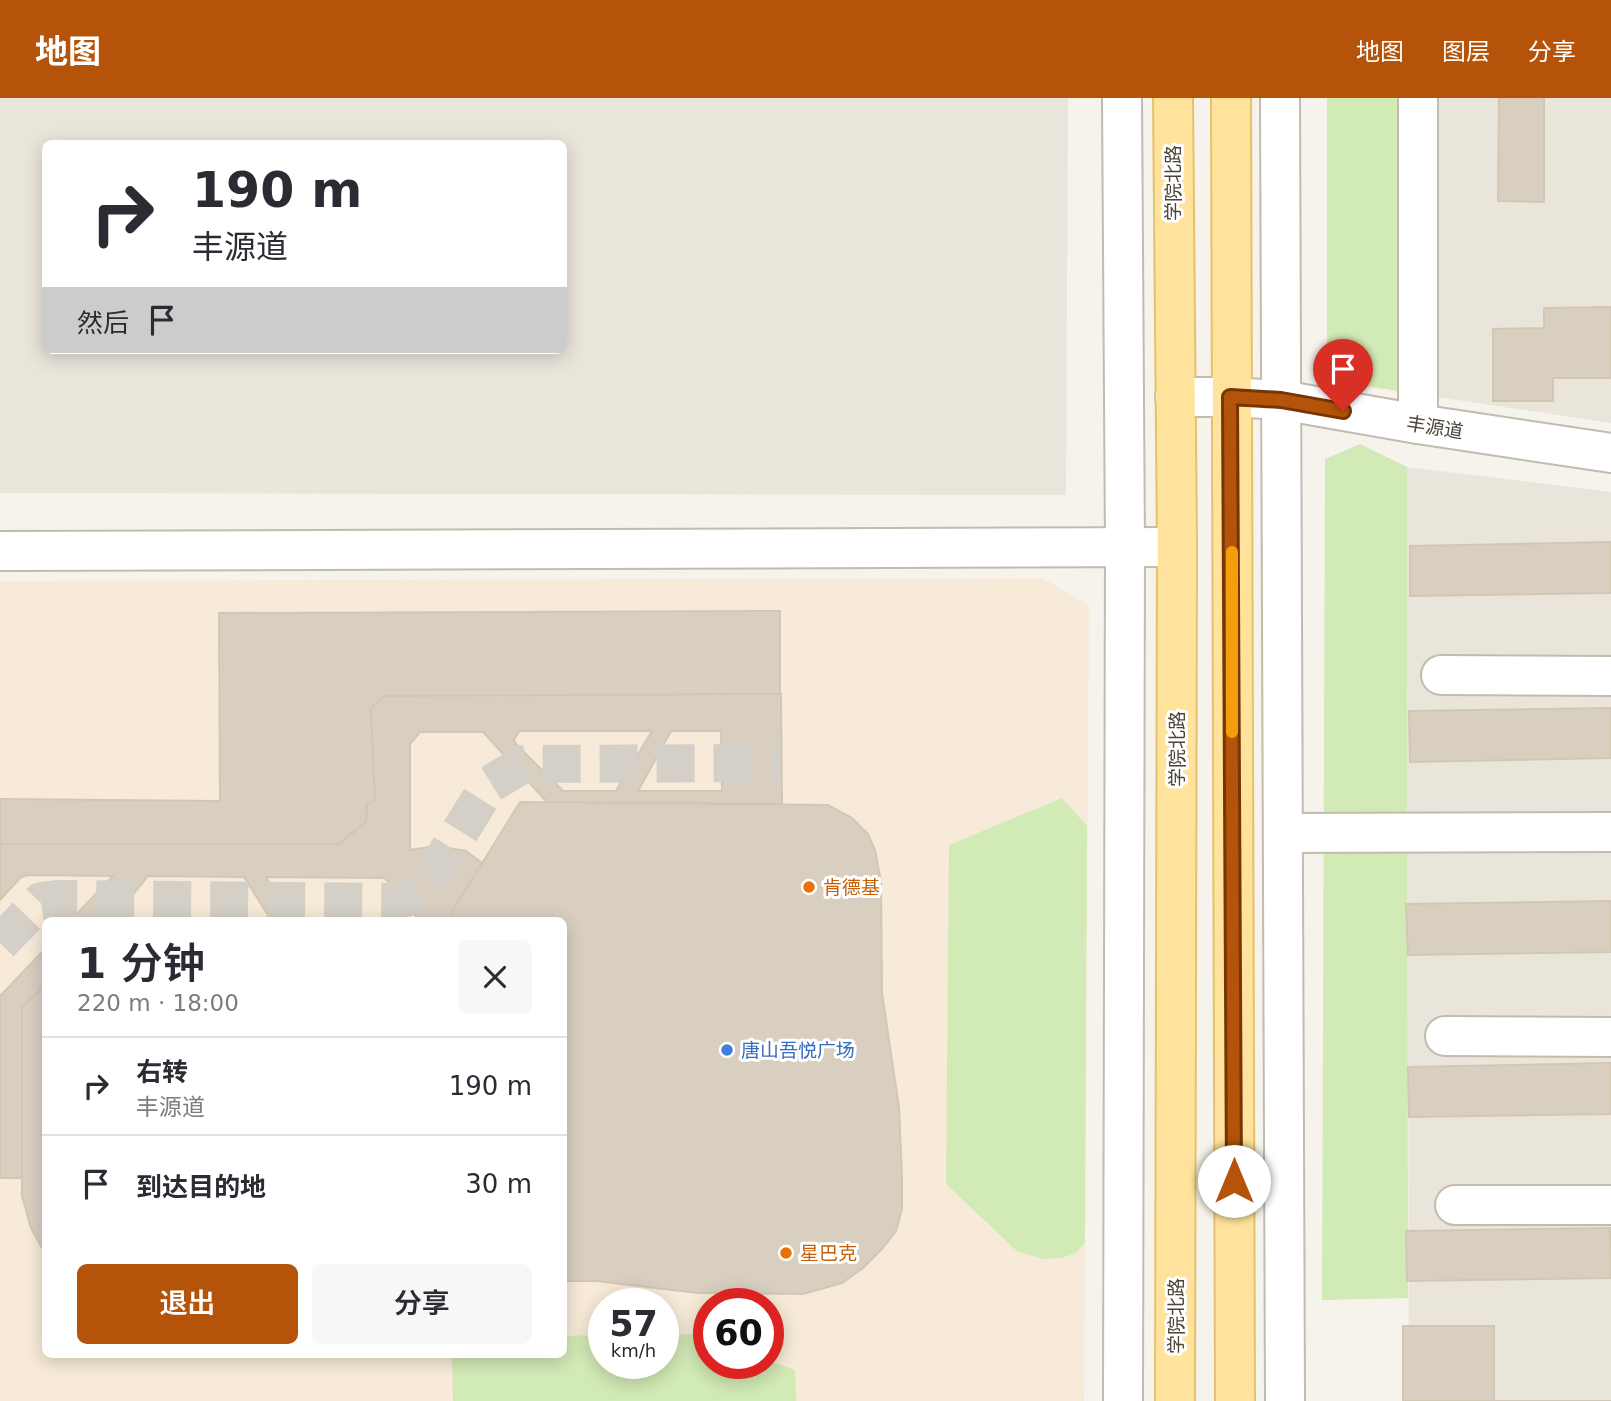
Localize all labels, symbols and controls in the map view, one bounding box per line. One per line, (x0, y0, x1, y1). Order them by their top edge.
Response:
text: 地图 (35, 32, 101, 71)
text: 地图 (1356, 38, 1404, 66)
text: 图层 (1442, 38, 1490, 66)
text: 分享 (1528, 38, 1576, 66)
street label: 学院北路 (1162, 145, 1184, 221)
text: 190 m (192, 162, 362, 219)
icon: right (77, 168, 168, 259)
text: 丰源道 (192, 228, 288, 266)
icon: arrive (143, 301, 181, 339)
text: 然后 (77, 308, 129, 338)
pin (1313, 339, 1373, 411)
icon: arrive (1324, 350, 1362, 388)
street label: 丰源道 (1405, 412, 1465, 442)
street label: 学院北路 (1166, 711, 1188, 787)
place label: 肯德基 (823, 876, 880, 898)
marker: 肯德基 (801, 879, 817, 895)
text: 1 分钟 (77, 939, 205, 988)
button: close (458, 940, 532, 1014)
text: 220 m · 18:00 (77, 990, 239, 1016)
place label: 唐山吾悦广场 (741, 1039, 855, 1061)
marker: 唐山吾悦广场 (719, 1042, 735, 1058)
text: 右转 (136, 1057, 188, 1087)
icon: right (77, 1067, 115, 1105)
text: 190 m (449, 1071, 532, 1101)
text: 丰源道 (136, 1094, 205, 1120)
position arrow (1197, 1144, 1271, 1218)
icon: arrive (77, 1165, 115, 1203)
text: 30 m (465, 1169, 532, 1199)
text: 到达目的地 (136, 1172, 266, 1202)
place label: 星巴克 (800, 1242, 857, 1264)
marker: 星巴克 (778, 1245, 794, 1261)
button: 退出 (77, 1264, 298, 1344)
button: 分享 (312, 1264, 532, 1344)
street label: 学院北路 (1165, 1278, 1187, 1354)
speed limit sign: 60 (693, 1288, 784, 1379)
text: 57 (609, 1304, 658, 1344)
text: km/h (611, 1340, 656, 1361)

